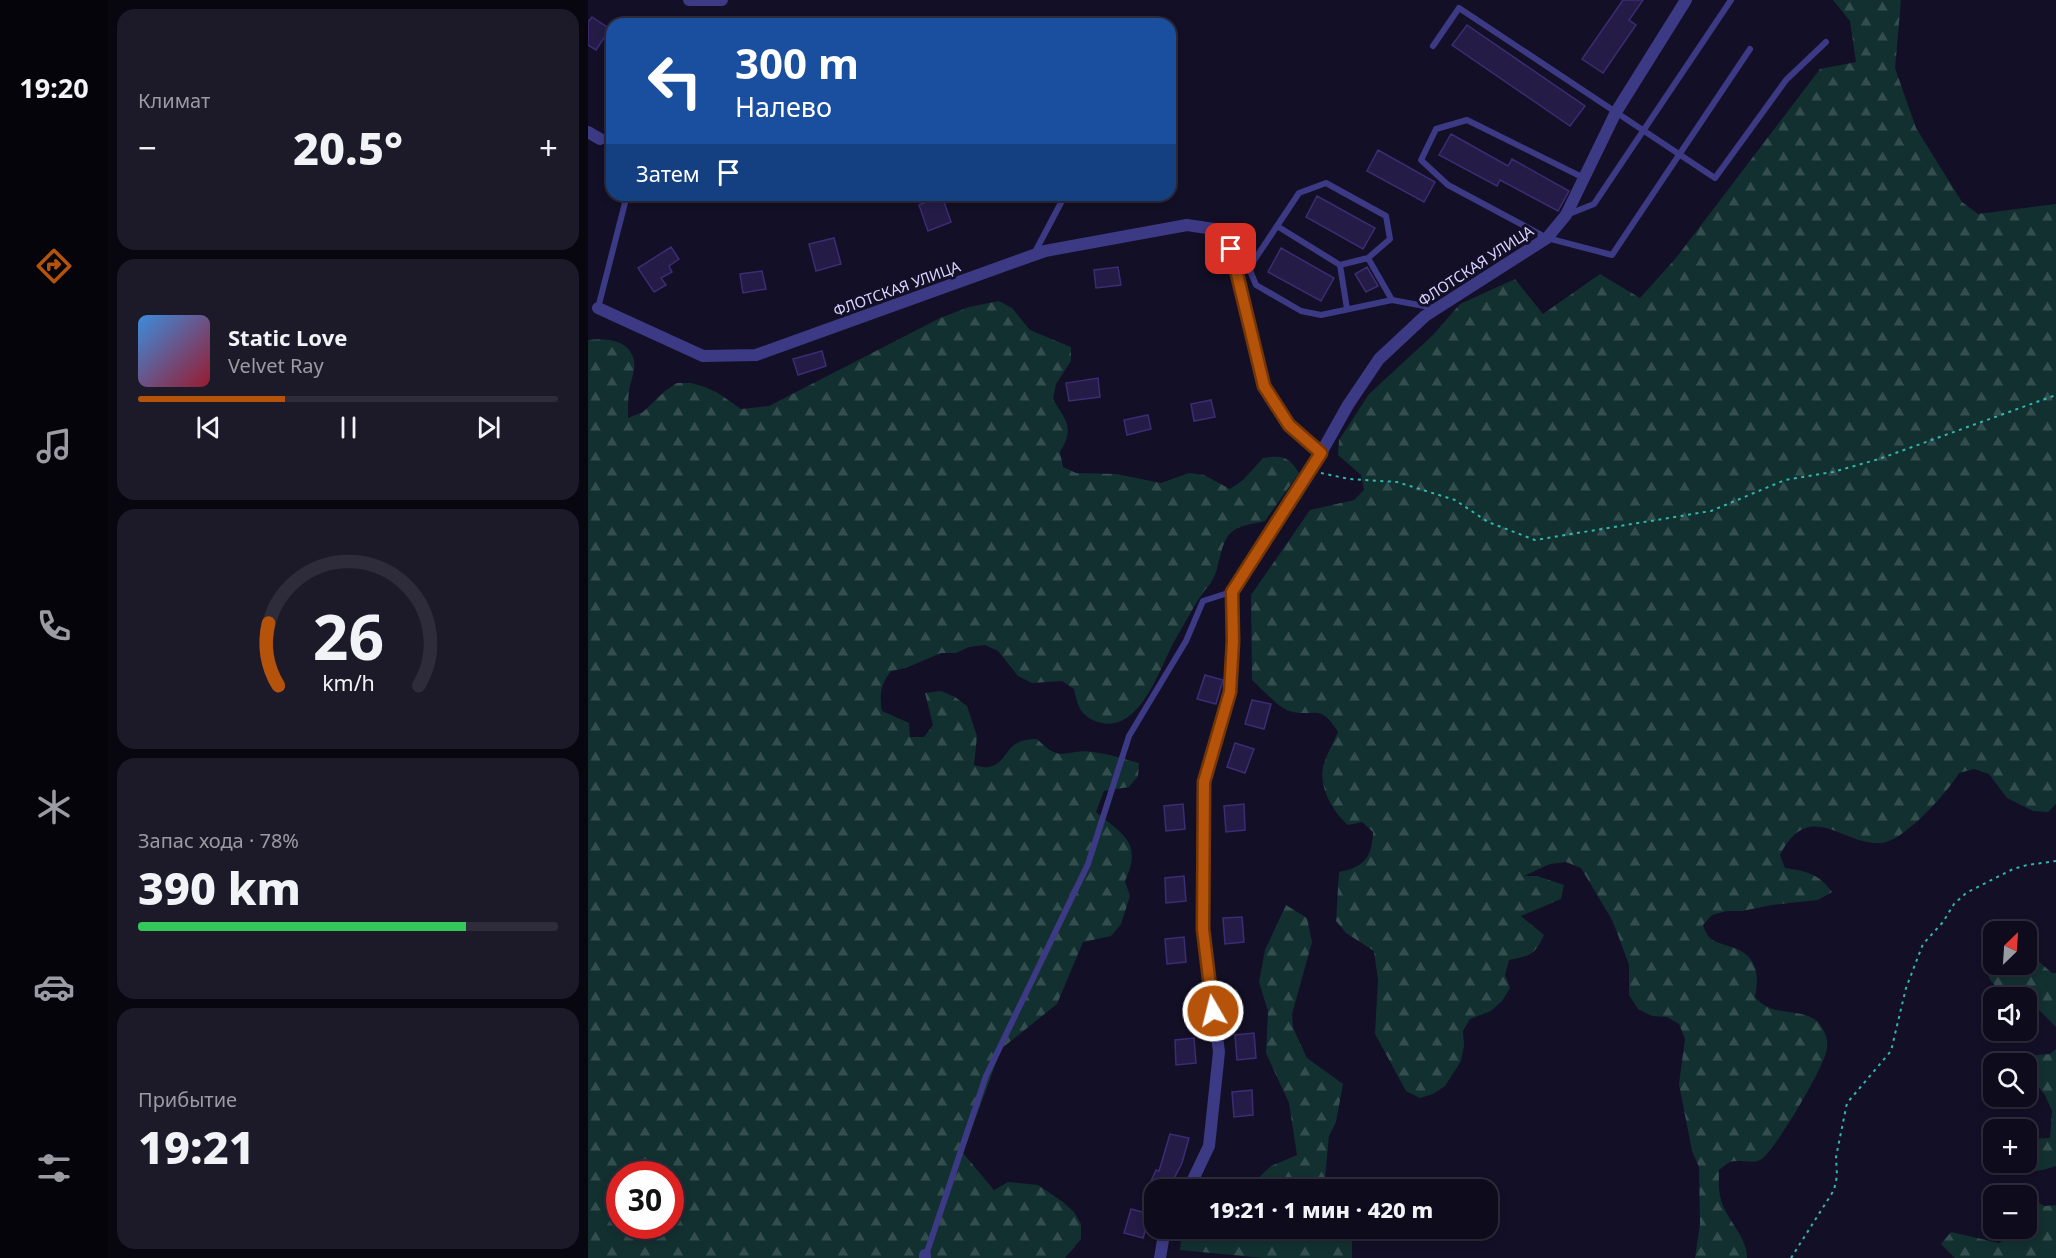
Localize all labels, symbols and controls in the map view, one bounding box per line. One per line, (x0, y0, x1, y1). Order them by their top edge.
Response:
text: 300 m (735, 34, 859, 91)
icon: left (636, 42, 714, 120)
text: 19:20 (19, 69, 89, 106)
text: Климат (138, 87, 210, 114)
text: Налево (735, 88, 832, 125)
text: 20.5° (293, 117, 403, 178)
text: − (138, 125, 157, 170)
text: + (539, 125, 558, 170)
icon: arrive (712, 156, 745, 189)
text: Затем (636, 158, 700, 188)
street label: ФЛОТСКАЯ УЛИЦА (1414, 220, 1537, 310)
pin (1205, 223, 1256, 274)
icon: arrive (1214, 232, 1247, 265)
icon: directions (33, 245, 75, 287)
street label: ФЛОТСКАЯ УЛИЦА (830, 256, 963, 320)
text: Static Love (228, 322, 347, 352)
text: Velvet Ray (228, 352, 324, 379)
icon: previous (192, 411, 225, 444)
icon: pause (332, 411, 365, 444)
icon: next (472, 411, 505, 444)
icon: music (33, 425, 75, 467)
text: 26 (312, 593, 384, 678)
icon: phone (33, 605, 75, 647)
text: km/h (322, 668, 374, 697)
icon: climate (33, 786, 75, 828)
text: Запас хода · 78% (138, 827, 299, 854)
text: 390 km (138, 857, 301, 918)
north arrow (1983, 921, 2037, 975)
map controls (1983, 921, 2037, 1239)
icon: car (33, 966, 75, 1008)
position arrow (1181, 979, 1245, 1043)
button: sound (1983, 987, 2037, 1041)
button: search (1983, 1053, 2037, 1107)
text: Прибытие (138, 1086, 237, 1113)
text: 19:21 (138, 1116, 255, 1177)
button: + (1983, 1119, 2037, 1173)
icon: filters (33, 1147, 75, 1189)
speed limit sign: 30 (606, 1161, 684, 1239)
button: − (1983, 1185, 2037, 1239)
text: 19:21 · 1 мин · 420 m (1209, 1194, 1433, 1224)

